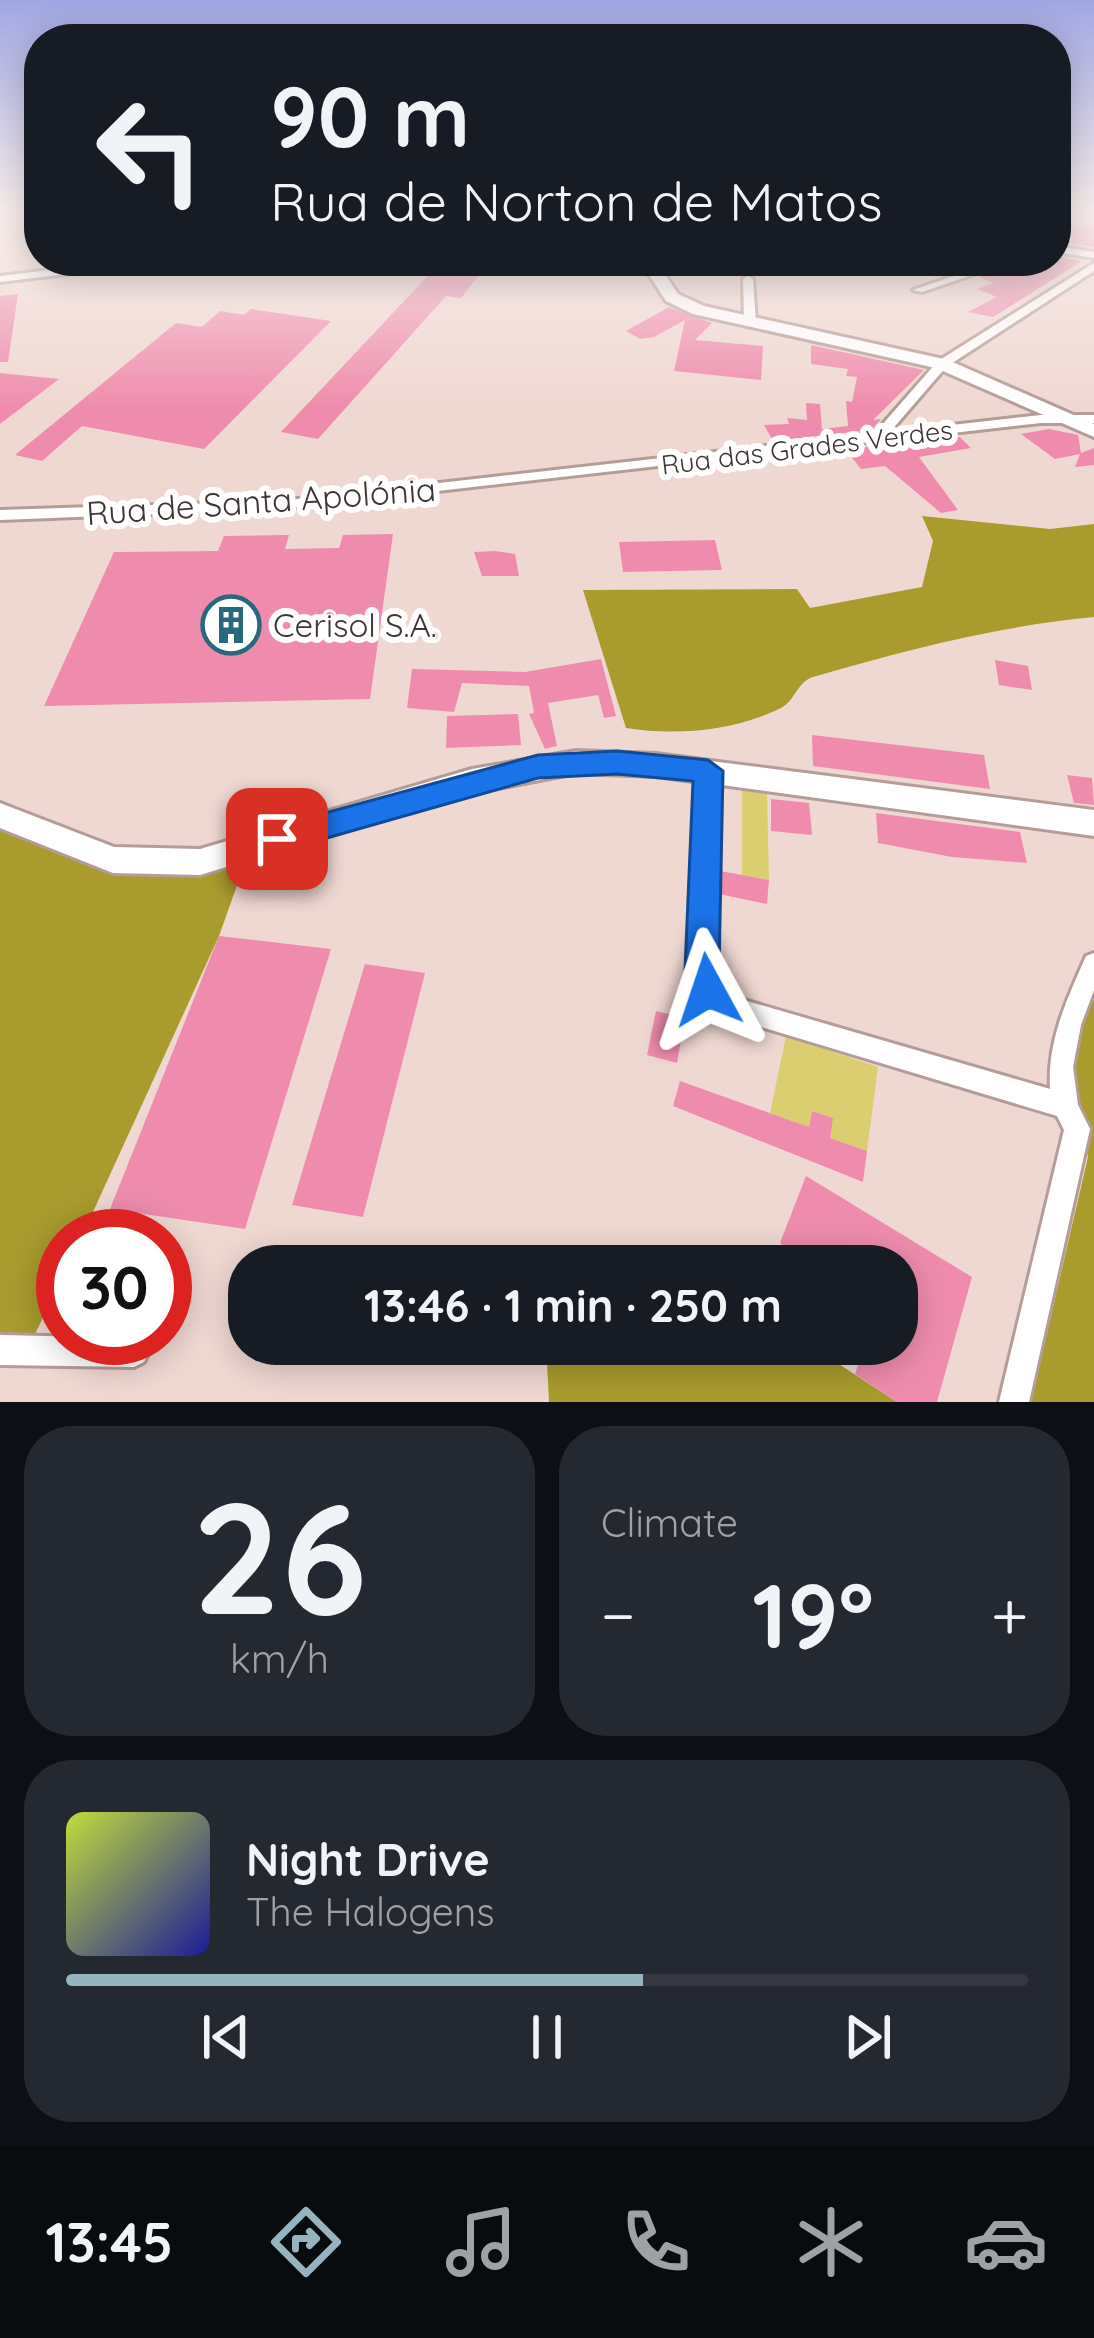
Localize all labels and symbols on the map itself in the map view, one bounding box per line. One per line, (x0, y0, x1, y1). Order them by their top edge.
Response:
street label: Rua das Grades Verdes (659, 412, 954, 482)
street label: Rua de Santa Apolónia (85, 468, 437, 533)
building icon: Cerisol S.A. (200, 594, 262, 656)
place label: Cerisol S.A. (273, 604, 437, 645)
pin (226, 788, 328, 890)
position arrow (645, 927, 771, 1053)
speed limit sign: 30 (36, 1209, 192, 1365)

